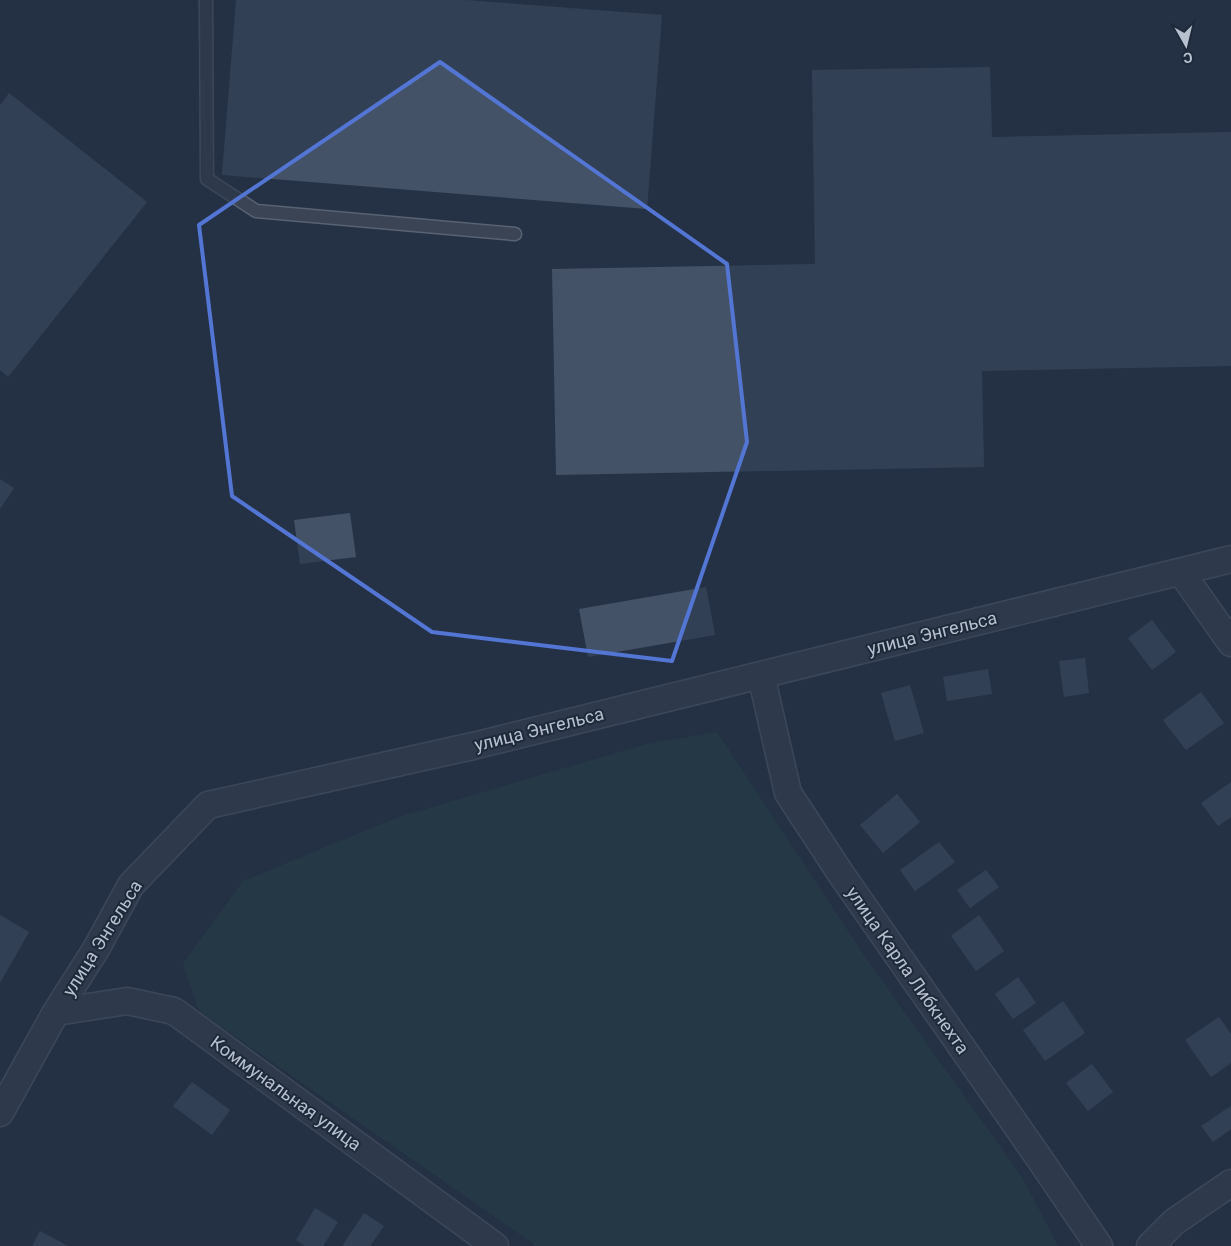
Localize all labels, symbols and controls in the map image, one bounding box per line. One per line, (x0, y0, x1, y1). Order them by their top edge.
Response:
north arrow (1161, 20, 1211, 70)
text: С (1182, 49, 1193, 66)
street label: улица Энгельса (865, 607, 999, 659)
street label: улица Энгельса (472, 703, 606, 755)
street label: улица Энгельса (58, 876, 146, 1000)
street label: улица Карла Либкнехта (842, 882, 974, 1058)
street label: Коммунальная улица (207, 1031, 365, 1155)

